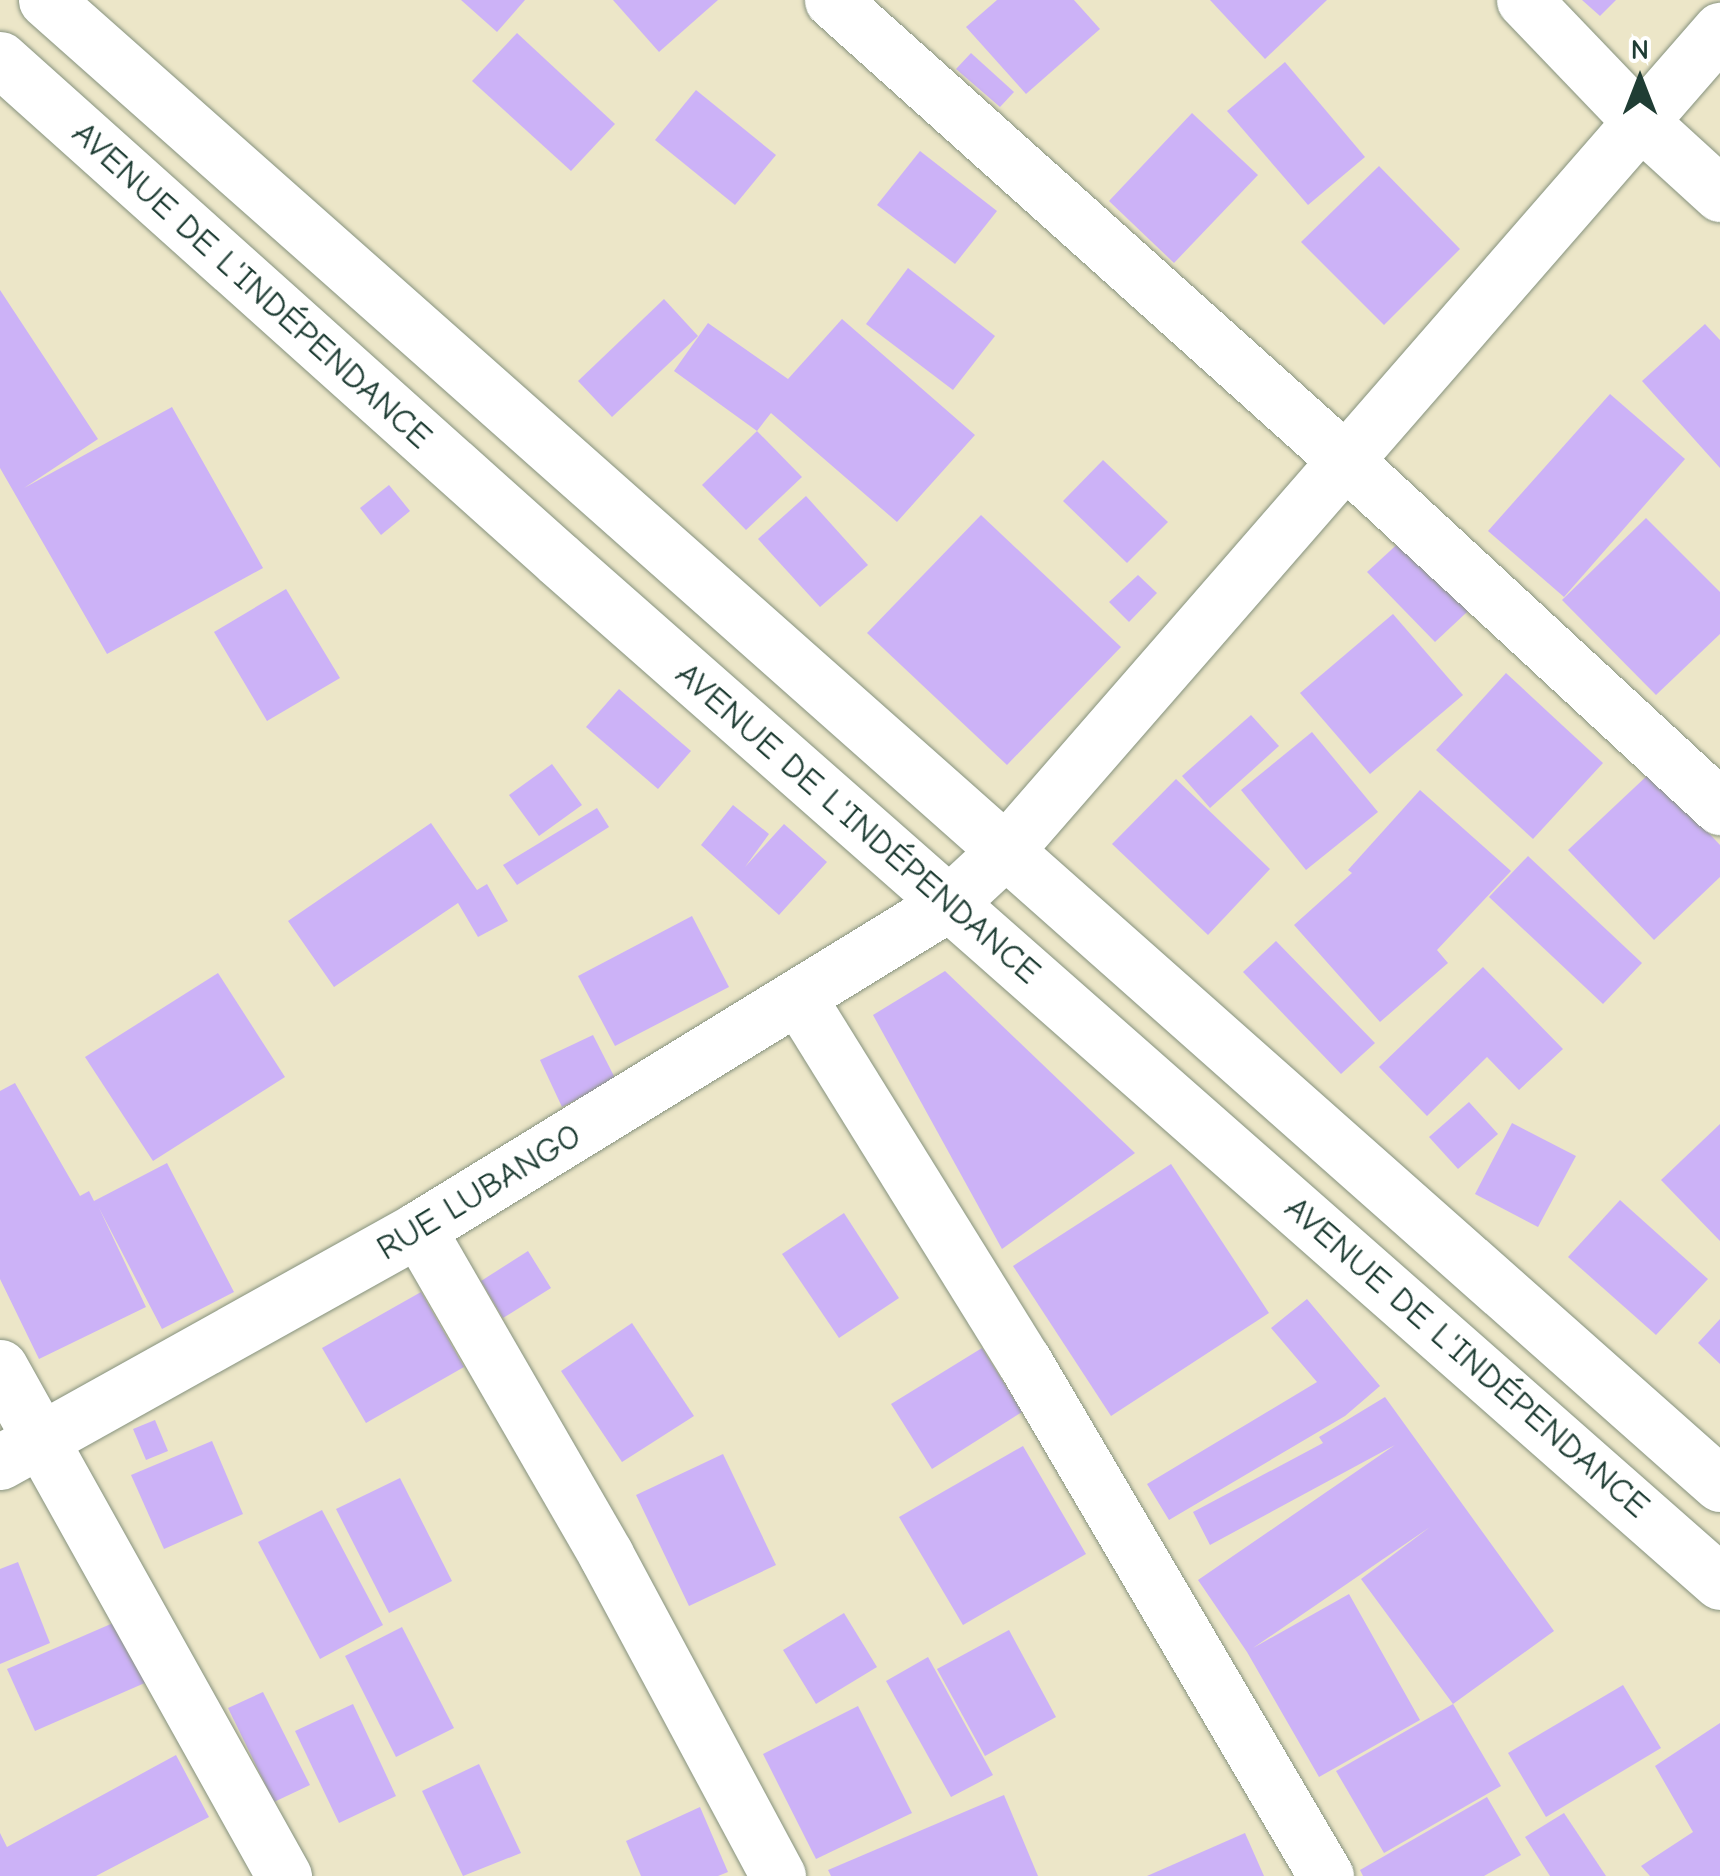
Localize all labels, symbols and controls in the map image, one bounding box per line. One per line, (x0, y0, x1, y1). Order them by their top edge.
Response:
north arrow (1590, 30, 1690, 130)
text: N (1631, 34, 1649, 66)
street label: AVENUE DE L'INDÉPENDANCE (64, 112, 440, 458)
street label: AVENUE DE L'INDÉPENDANCE (667, 653, 1049, 993)
street label: RUE LUBANGO (369, 1114, 589, 1270)
street label: AVENUE DE L'INDÉPENDANCE (1276, 1187, 1658, 1527)

